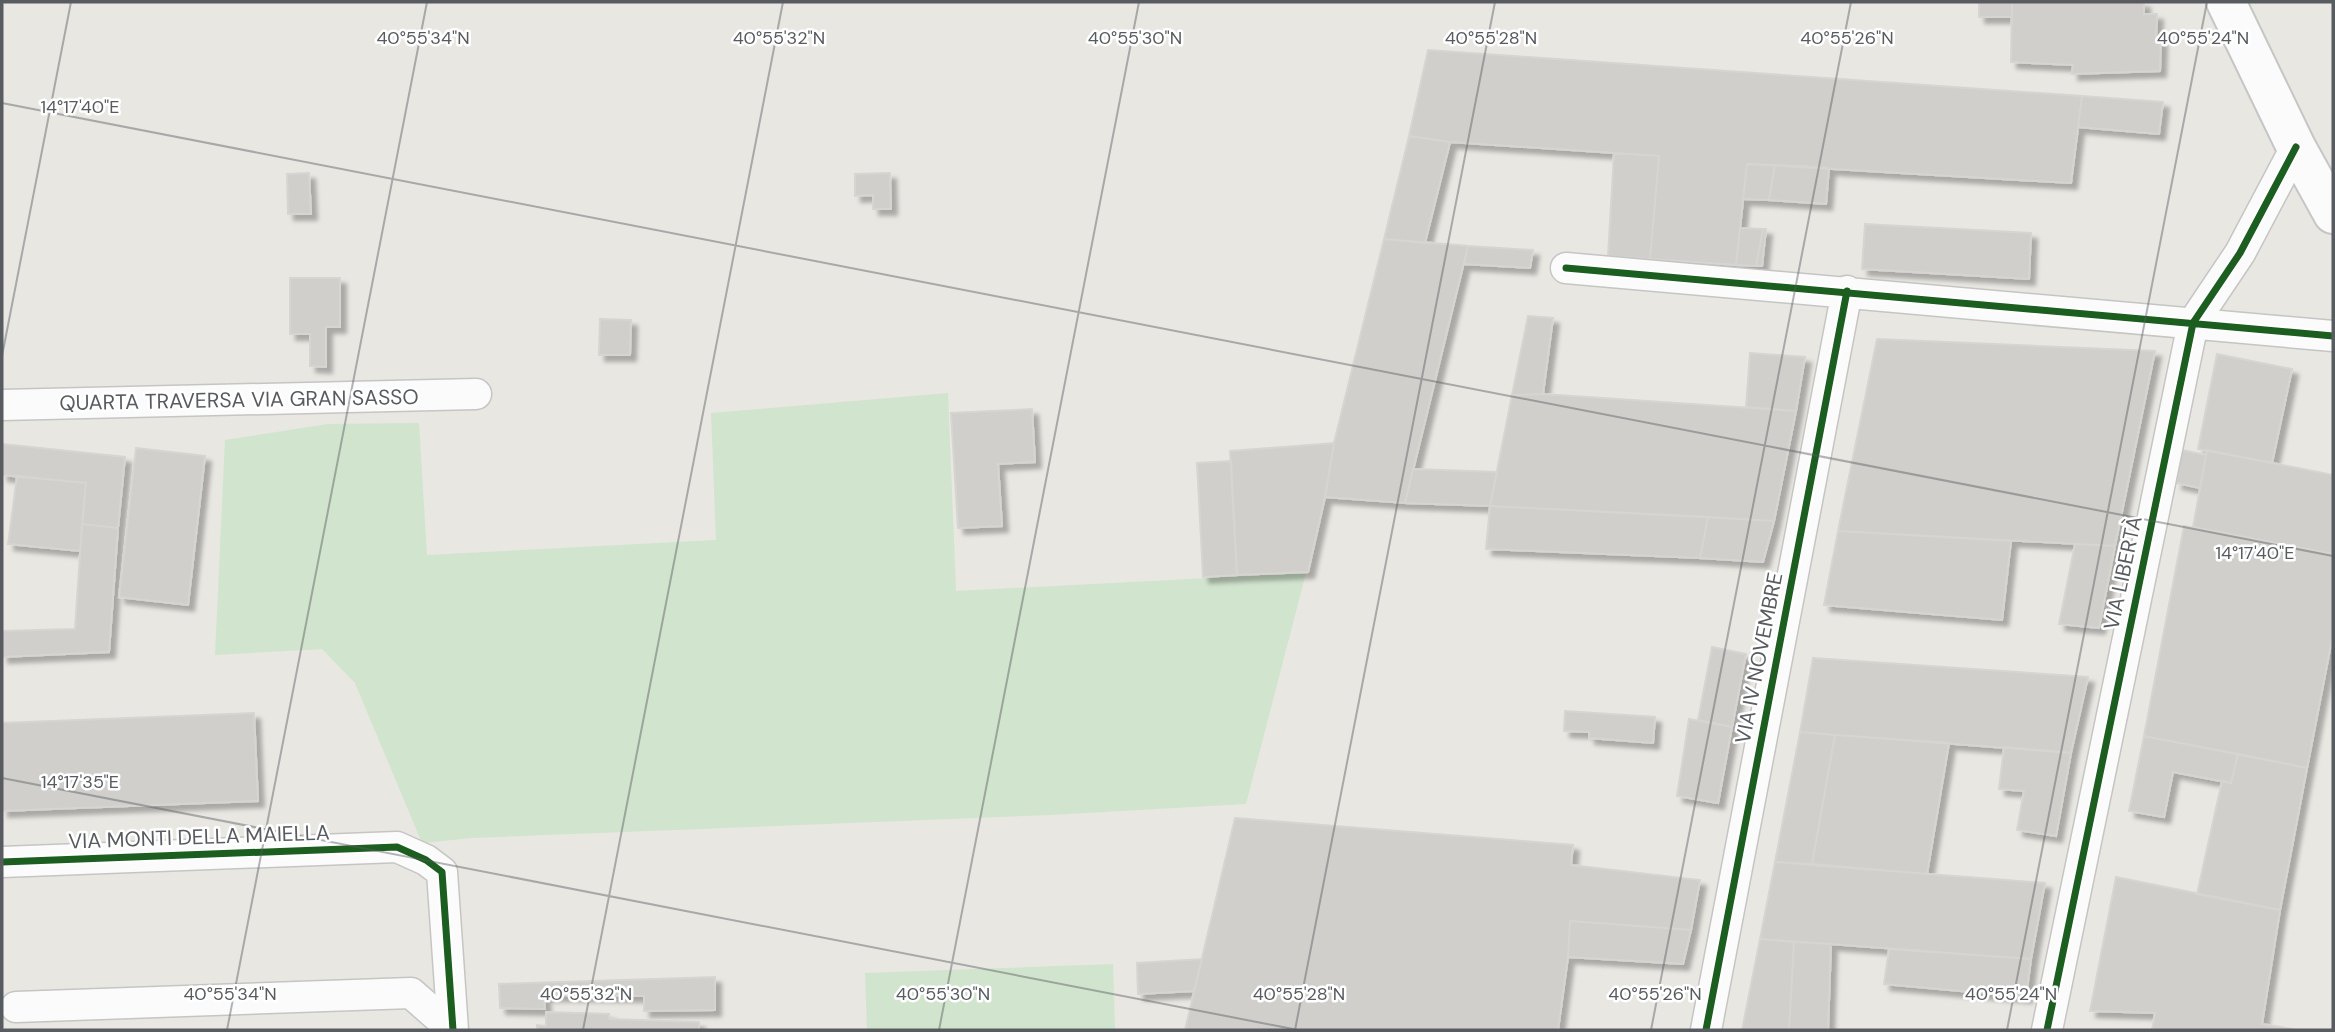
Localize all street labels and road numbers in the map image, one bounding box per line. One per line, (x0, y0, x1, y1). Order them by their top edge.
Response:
street label: QUARTA TRAVERSA VIA GRAN SASSO (59, 383, 419, 417)
street label: VIA LIBERTÀ (2097, 514, 2149, 632)
street label: VIA IV NOVEMBRE (1729, 570, 1789, 746)
street label: VIA MONTI DELLA MAIELLA (68, 818, 330, 856)

